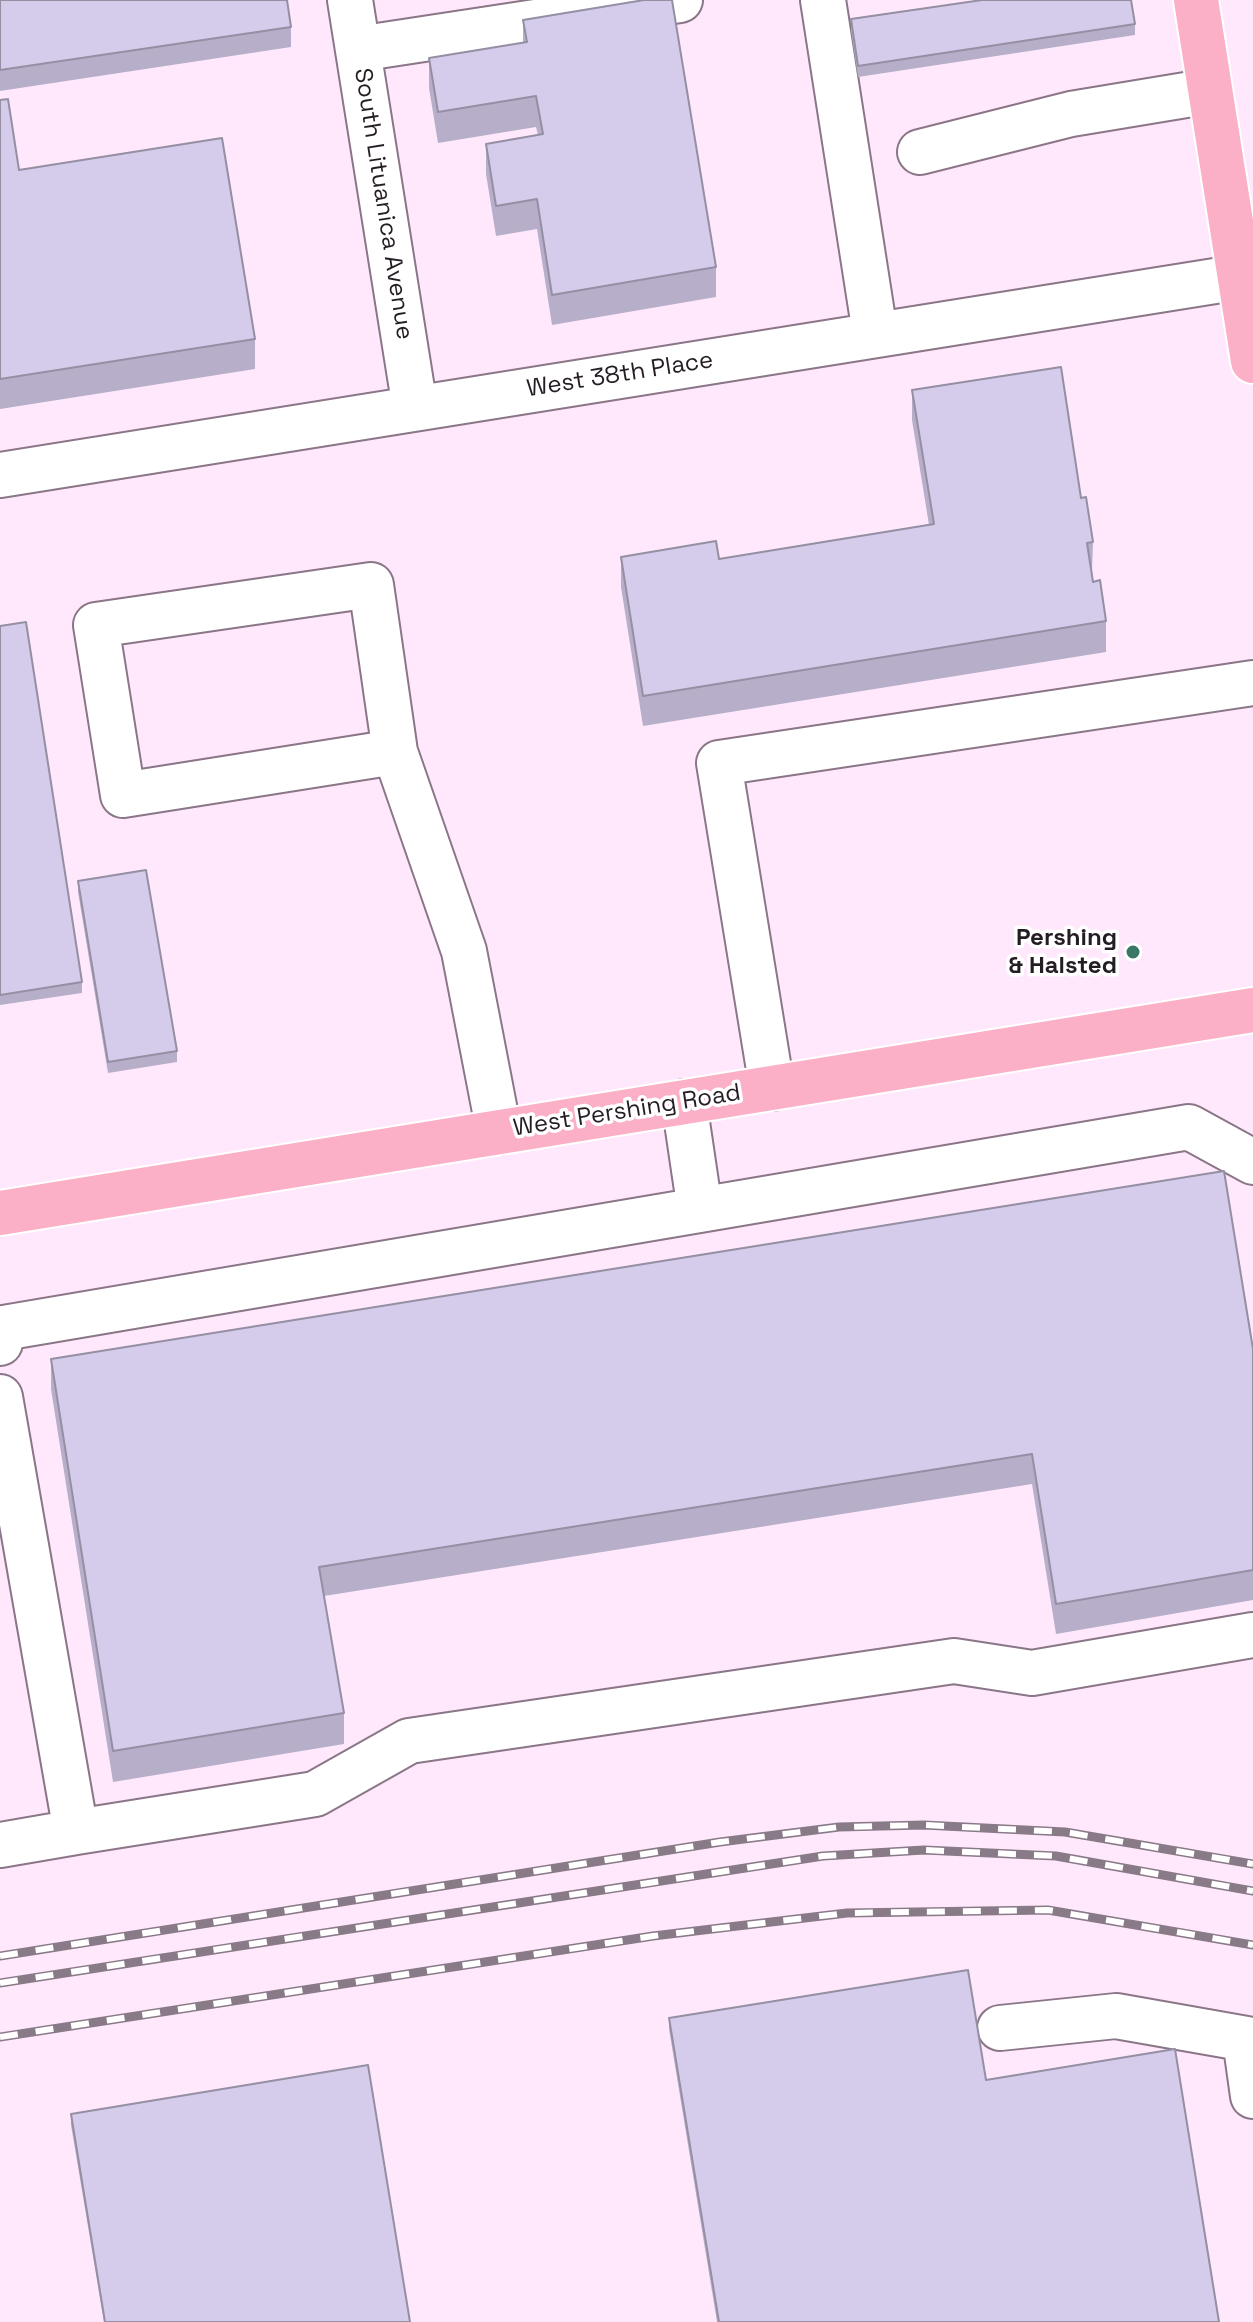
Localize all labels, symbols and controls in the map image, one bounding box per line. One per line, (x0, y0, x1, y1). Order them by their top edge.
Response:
street label: South Lituanica Avenue (347, 66, 419, 342)
street label: West 38th Place (525, 346, 715, 404)
place label: Pershing & Halsted (1009, 924, 1117, 980)
marker: Pershing & Halsted (1124, 943, 1142, 961)
street label: West Pershing Road (511, 1079, 743, 1143)

